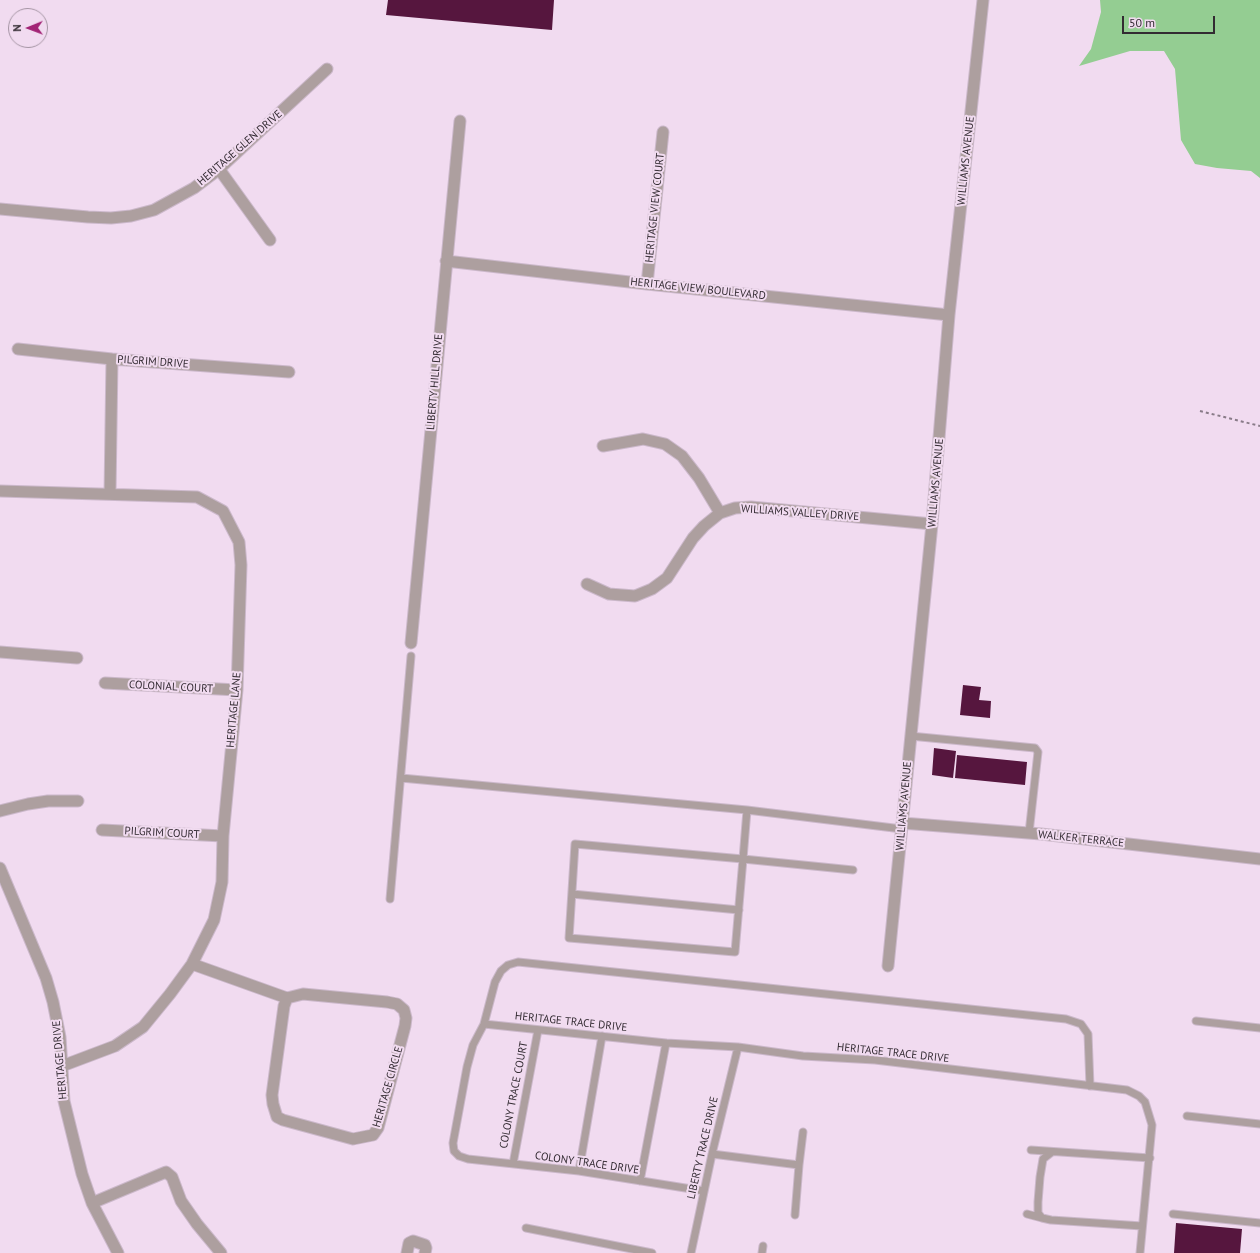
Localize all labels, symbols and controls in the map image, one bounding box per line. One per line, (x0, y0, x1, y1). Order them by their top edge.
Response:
north arrow (8, 8, 48, 48)
scale bar (1124, 8, 1217, 34)
text: 50 m (1129, 15, 1155, 30)
text: N (10, 24, 24, 32)
street label: HERITAGE GLEN DRIVE (195, 108, 285, 188)
street label: WILLIAMS AVENUE (955, 116, 977, 206)
street label: HERITAGE VIEW COURT (643, 153, 667, 263)
street label: HERITAGE VIEW BOULEVARD (630, 275, 766, 303)
street label: LIBERTY HILL DRIVE (424, 334, 446, 430)
street label: PILGRIM DRIVE (117, 353, 189, 371)
street label: WILLIAMS AVENUE (926, 438, 946, 528)
street label: WILLIAMS VALLEY DRIVE (740, 502, 860, 524)
street label: HERITAGE LANE (224, 672, 244, 748)
street label: COLONIAL COURT (129, 678, 213, 696)
street label: WILLIAMS AVENUE (894, 761, 914, 851)
street label: PILGRIM COURT (124, 824, 200, 842)
street label: WALKER TERRACE (1037, 828, 1125, 850)
street label: HERITAGE TRACE DRIVE (514, 1010, 628, 1034)
street label: HERITAGE DRIVE (50, 1020, 70, 1100)
street label: COLONY TRACE COURT (497, 1040, 531, 1150)
street label: HERITAGE TRACE DRIVE (836, 1041, 950, 1065)
street label: HERITAGE CIRCLE (370, 1045, 406, 1129)
street label: LIBERTY TRACE DRIVE (685, 1095, 721, 1201)
street label: COLONY TRACE DRIVE (534, 1149, 640, 1177)

